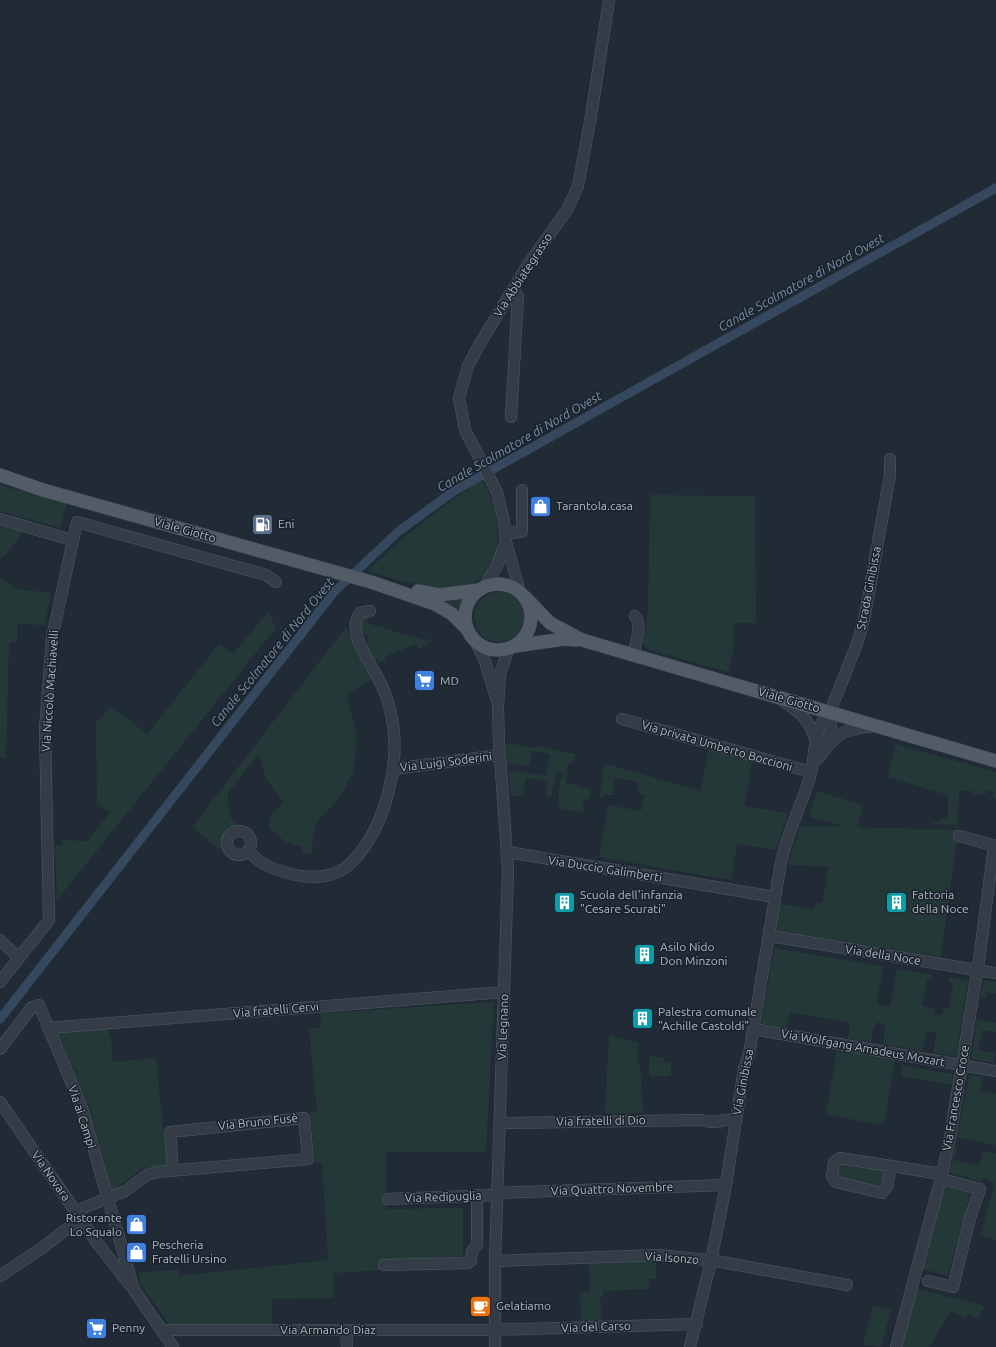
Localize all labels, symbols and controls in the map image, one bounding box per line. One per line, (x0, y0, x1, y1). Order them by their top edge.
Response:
street label: Via Abbiategrasso (491, 230, 554, 319)
water label: Canale Scolmatore di Nord Ovest (716, 230, 887, 334)
water label: Canale Scolmatore di Nord Ovest (434, 388, 605, 494)
shop icon: Tarantola.casa (528, 493, 554, 519)
place label: Tarantola.casa (556, 499, 633, 512)
fuel station icon: Eni (250, 511, 276, 537)
street label: Viale Giotto (153, 514, 218, 545)
place label: Eni (278, 517, 295, 530)
street label: Strada Ginibissa (854, 545, 883, 631)
water label: Canale Scolmatore di Nord Ovest (207, 574, 337, 729)
street label: Via Niccolò Machiavelli (39, 630, 60, 752)
supermarket icon: MD (411, 668, 437, 694)
place label: MD (440, 674, 459, 687)
street label: Viale Giotto (757, 684, 822, 715)
street label: Via privata Umberto Boccioni (640, 718, 794, 773)
street label: Via Luigi Soderini (399, 749, 493, 774)
street label: Via Duccio Galimberti (547, 853, 663, 884)
place label: Scuola dell'infanzia "Cesare Scurati" (580, 888, 683, 915)
place label: Fattoria della Noce (912, 888, 969, 915)
building icon: Scuola dell'infanzia "Cesare Scurati" (552, 889, 578, 915)
building icon: Fattoria della Noce (884, 889, 910, 915)
place label: Asilo Nido Don Minzoni (660, 940, 728, 967)
building icon: Asilo Nido Don Minzoni (632, 941, 658, 967)
street label: Via della Noce (844, 942, 922, 967)
street label: Via Legnano (495, 994, 510, 1060)
street label: Via fratelli Cervi (233, 999, 319, 1020)
place label: Palestra comunale "Achille Castoldi" (658, 1005, 757, 1032)
building icon: Palestra comunale "Achille Castoldi" (630, 1006, 656, 1032)
street label: Via Wolfgang Amadeus Mozart (780, 1027, 946, 1068)
street label: Via Francesco Croce (940, 1044, 971, 1152)
street label: Via Ginibissa (730, 1048, 755, 1116)
street label: Via ai Campi (66, 1084, 99, 1150)
street label: Via Bruno Fusè (217, 1111, 299, 1132)
street label: Via fratelli di Dio (556, 1113, 646, 1128)
street label: Via Novara (29, 1148, 73, 1203)
street label: Via Quattro Novembre (551, 1180, 673, 1197)
street label: Via Redipuglia (404, 1189, 482, 1204)
place label: Ristorante Lo Squalo (66, 1211, 122, 1238)
shop icon: Ristorante Lo Squalo (124, 1212, 150, 1238)
place label: Pescheria Fratelli Ursino (152, 1238, 227, 1265)
shop icon: Pescheria Fratelli Ursino (124, 1239, 150, 1265)
street label: Via Isonzo (644, 1249, 700, 1266)
cafe icon: Gelatiamo (467, 1293, 493, 1319)
place label: Gelatiamo (496, 1299, 551, 1312)
supermarket icon: Penny (84, 1315, 110, 1341)
street label: Via del Carso (561, 1319, 631, 1334)
place label: Penny (112, 1321, 145, 1334)
street label: Via Armando Diaz (280, 1323, 376, 1336)

